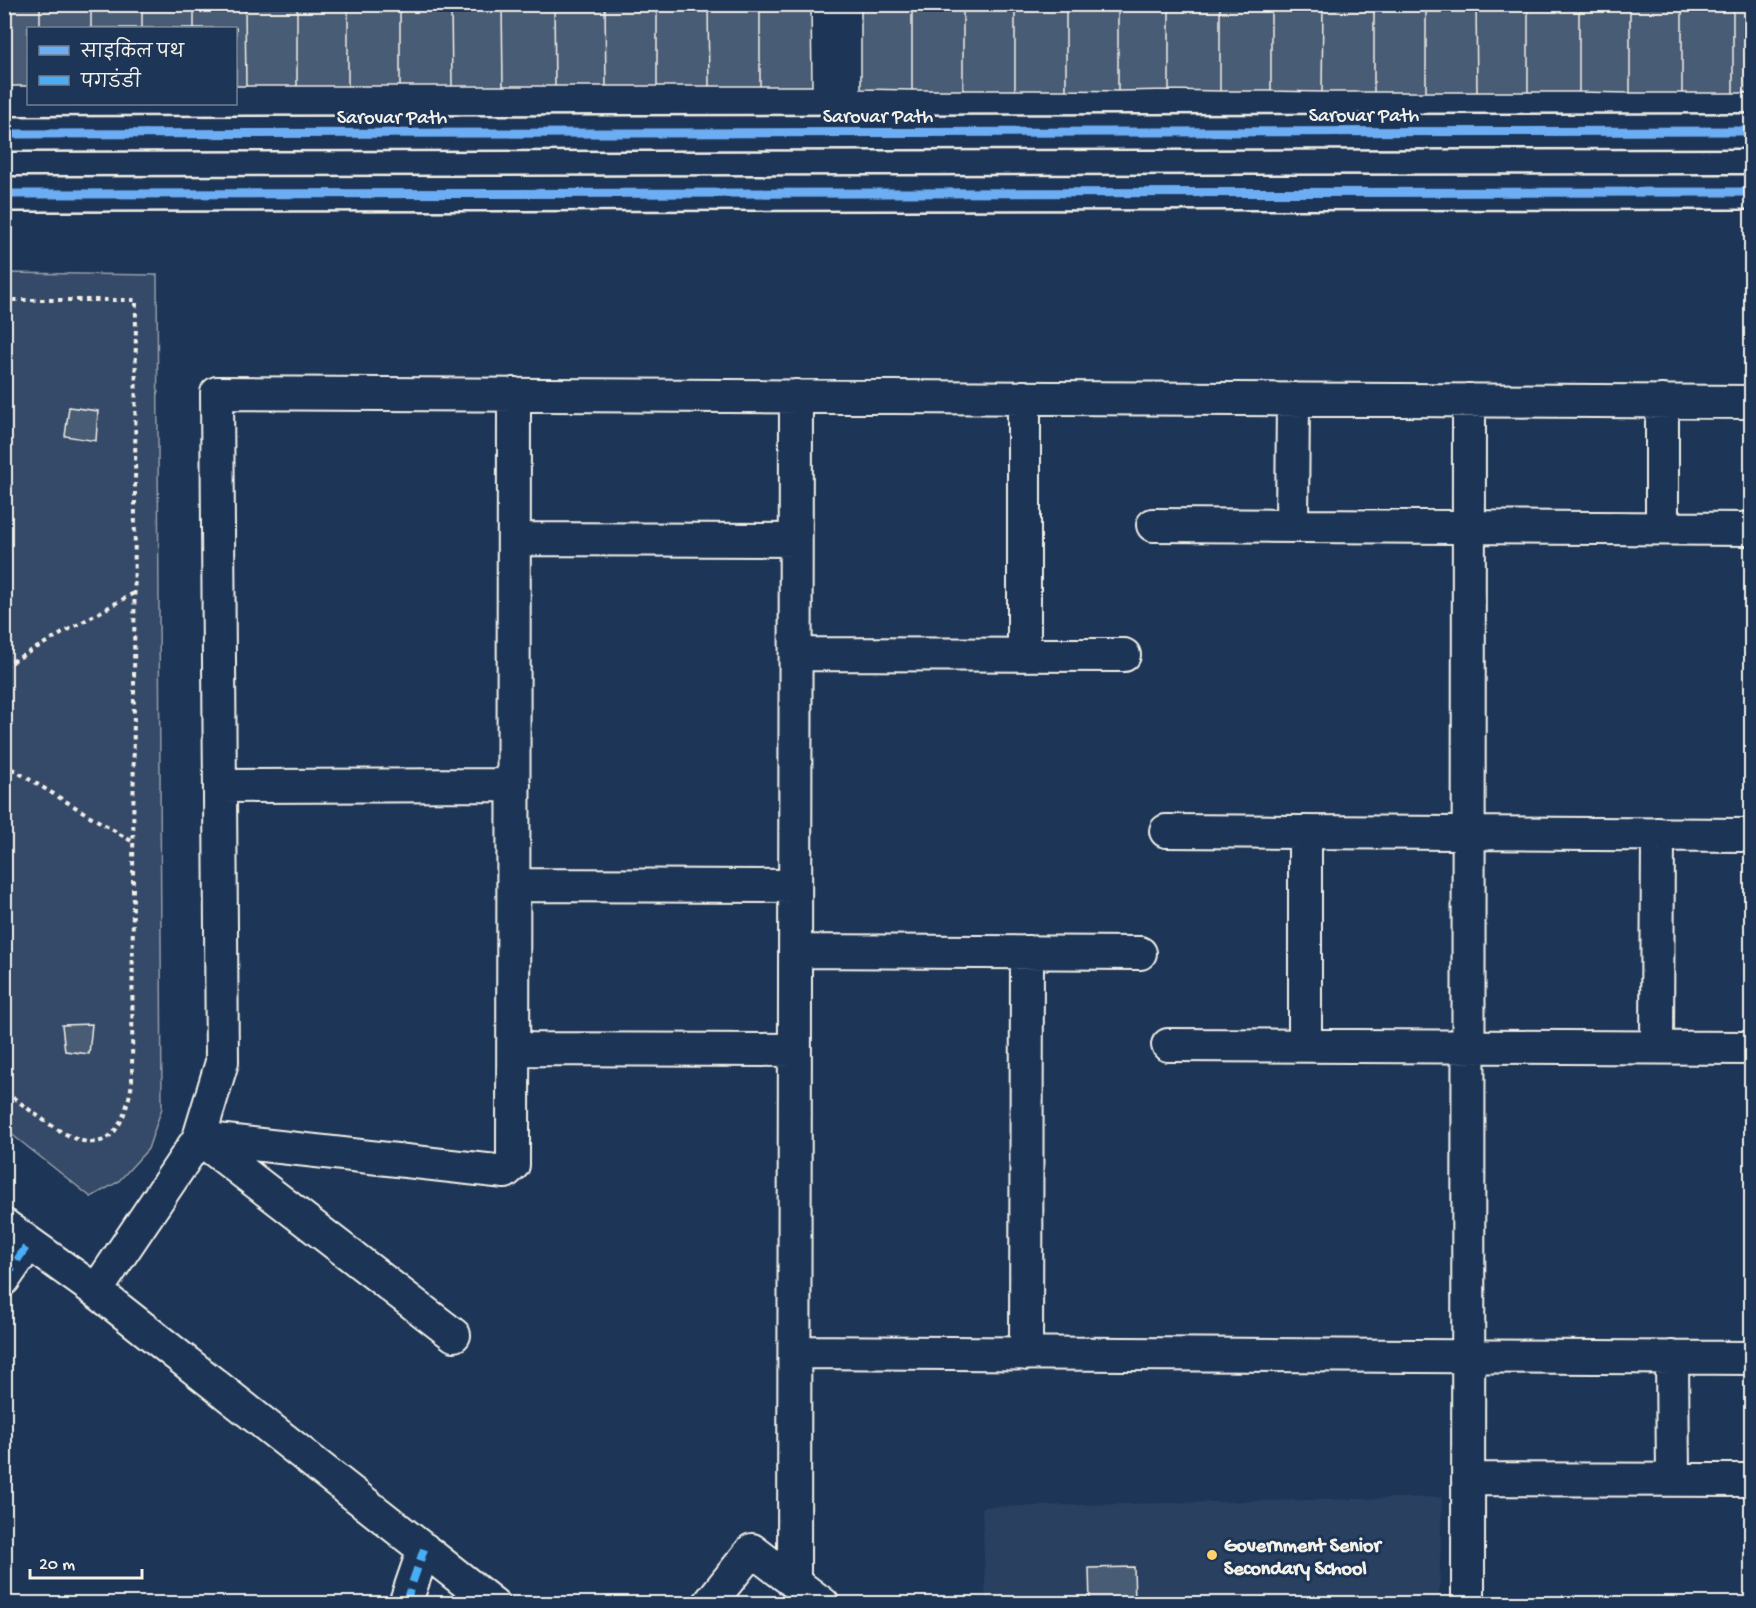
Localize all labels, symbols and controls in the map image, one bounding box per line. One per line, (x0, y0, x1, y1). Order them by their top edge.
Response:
legend (27, 27, 237, 105)
text: साइकिल पथ (80, 37, 186, 64)
text: पगडंडी (80, 67, 141, 94)
street label: Sarovar Path (1309, 106, 1420, 129)
street label: Sarovar Path (823, 107, 934, 130)
street label: Sarovar Path (337, 108, 448, 131)
place label: Government Senior Secondary School (1224, 1536, 1382, 1582)
scale bar (30, 1542, 142, 1580)
marker: Government Senior Secondary School (1205, 1548, 1219, 1562)
text: 20 m (39, 1555, 75, 1576)

